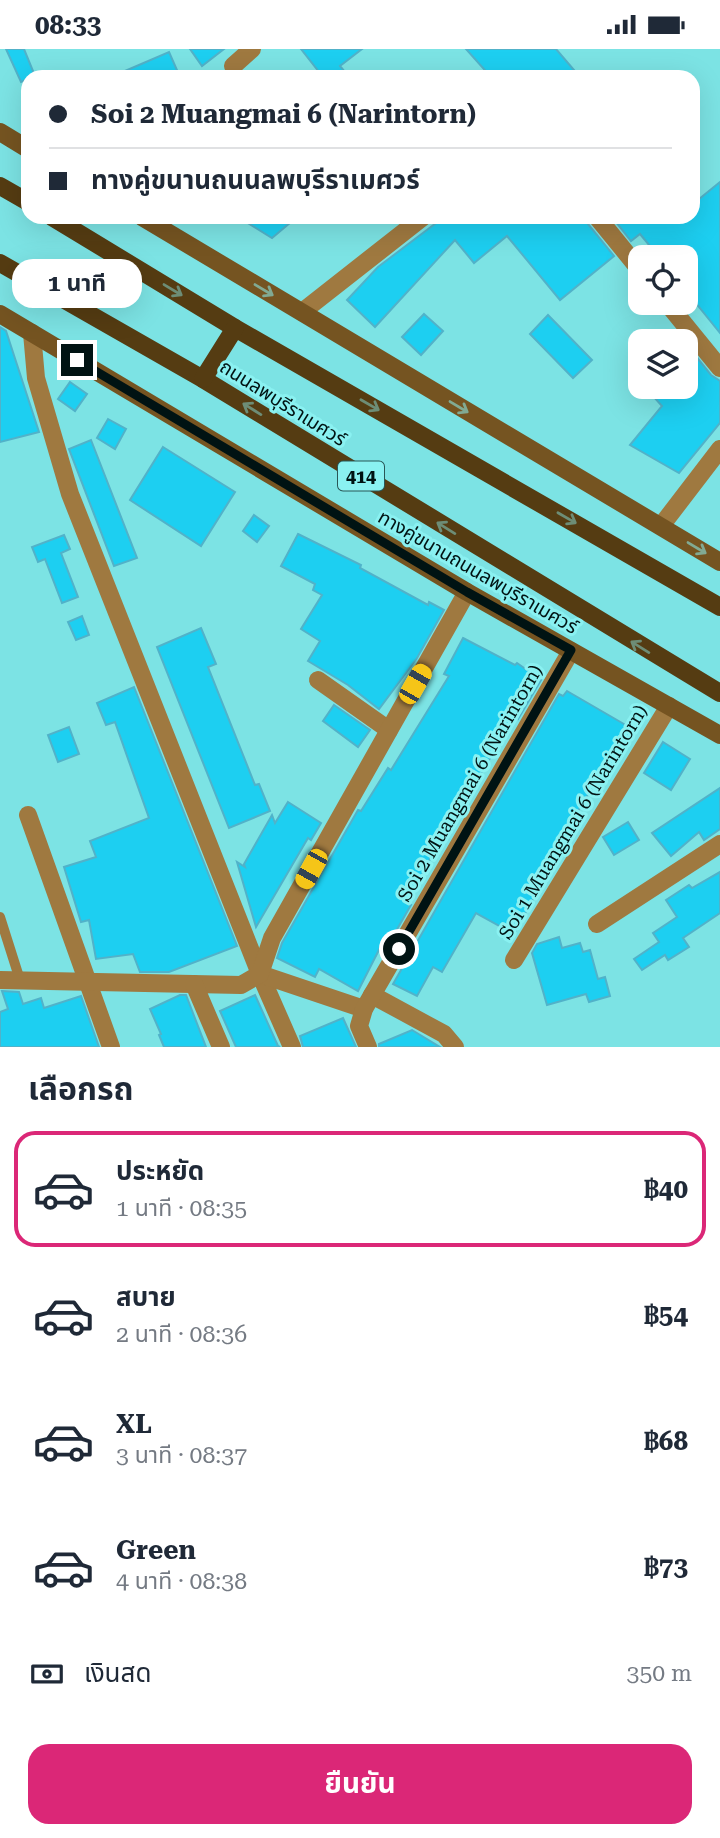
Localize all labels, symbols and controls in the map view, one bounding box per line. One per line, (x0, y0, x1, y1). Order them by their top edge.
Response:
text: 08:33 (35, 10, 101, 40)
text: Soi 2 Muangmai 6 (Narintorn) (91, 99, 476, 129)
text: ทางคู่ขนานถนนลพบุรีราเมศวร์ (91, 165, 420, 195)
map controls (628, 245, 698, 399)
button: locate (628, 245, 698, 315)
callout: 1 นาที (12, 259, 142, 307)
text: 1 นาที (48, 270, 106, 297)
one-way arrow (253, 283, 273, 297)
one-way arrow (163, 284, 183, 298)
button: layers (628, 329, 698, 399)
route end (61, 344, 93, 376)
street label: ถนนลพบุรีราเมศวร์ (216, 355, 351, 451)
one-way arrow (359, 398, 379, 412)
one-way arrow (449, 400, 469, 414)
one-way arrow (243, 401, 263, 415)
road number: 414 (338, 461, 384, 491)
street label: ทางคู่ขนานถนนลพบุรีราเมศวร์ (373, 505, 583, 640)
one-way arrow (557, 511, 577, 525)
one-way arrow (437, 520, 456, 535)
one-way arrow (686, 541, 706, 555)
one-way arrow (631, 639, 650, 654)
street label: Soi 2 Muangmai 6 (Narintorn) (393, 661, 547, 905)
car (396, 661, 435, 707)
street label: Soi 1 Muangmai 6 (Narintorn) (494, 701, 652, 943)
car (292, 846, 331, 892)
route start (383, 933, 415, 965)
text: เลือกรถ (28, 1070, 133, 1108)
text: ประหยัด (116, 1156, 204, 1186)
icon: car (32, 1158, 95, 1221)
text: ฿40 (644, 1174, 688, 1204)
text: 1 นาที · 08:35 (116, 1195, 247, 1222)
text: สบาย (116, 1282, 176, 1312)
icon: car (32, 1284, 95, 1347)
text: ฿54 (644, 1300, 688, 1330)
text: 2 นาที · 08:36 (116, 1321, 247, 1348)
text: XL (116, 1409, 152, 1439)
icon: car (32, 1410, 95, 1473)
text: ฿68 (644, 1426, 688, 1456)
text: 3 นาที · 08:37 (116, 1442, 247, 1469)
text: Green (116, 1535, 196, 1565)
icon: car (32, 1536, 95, 1599)
text: ฿73 (644, 1552, 688, 1582)
text: 4 นาที · 08:38 (116, 1568, 247, 1595)
icon: cash (28, 1655, 66, 1693)
text: เงินสด (84, 1658, 151, 1688)
text: 350 m (627, 1660, 692, 1687)
button: ยืนยัน (28, 1744, 692, 1824)

